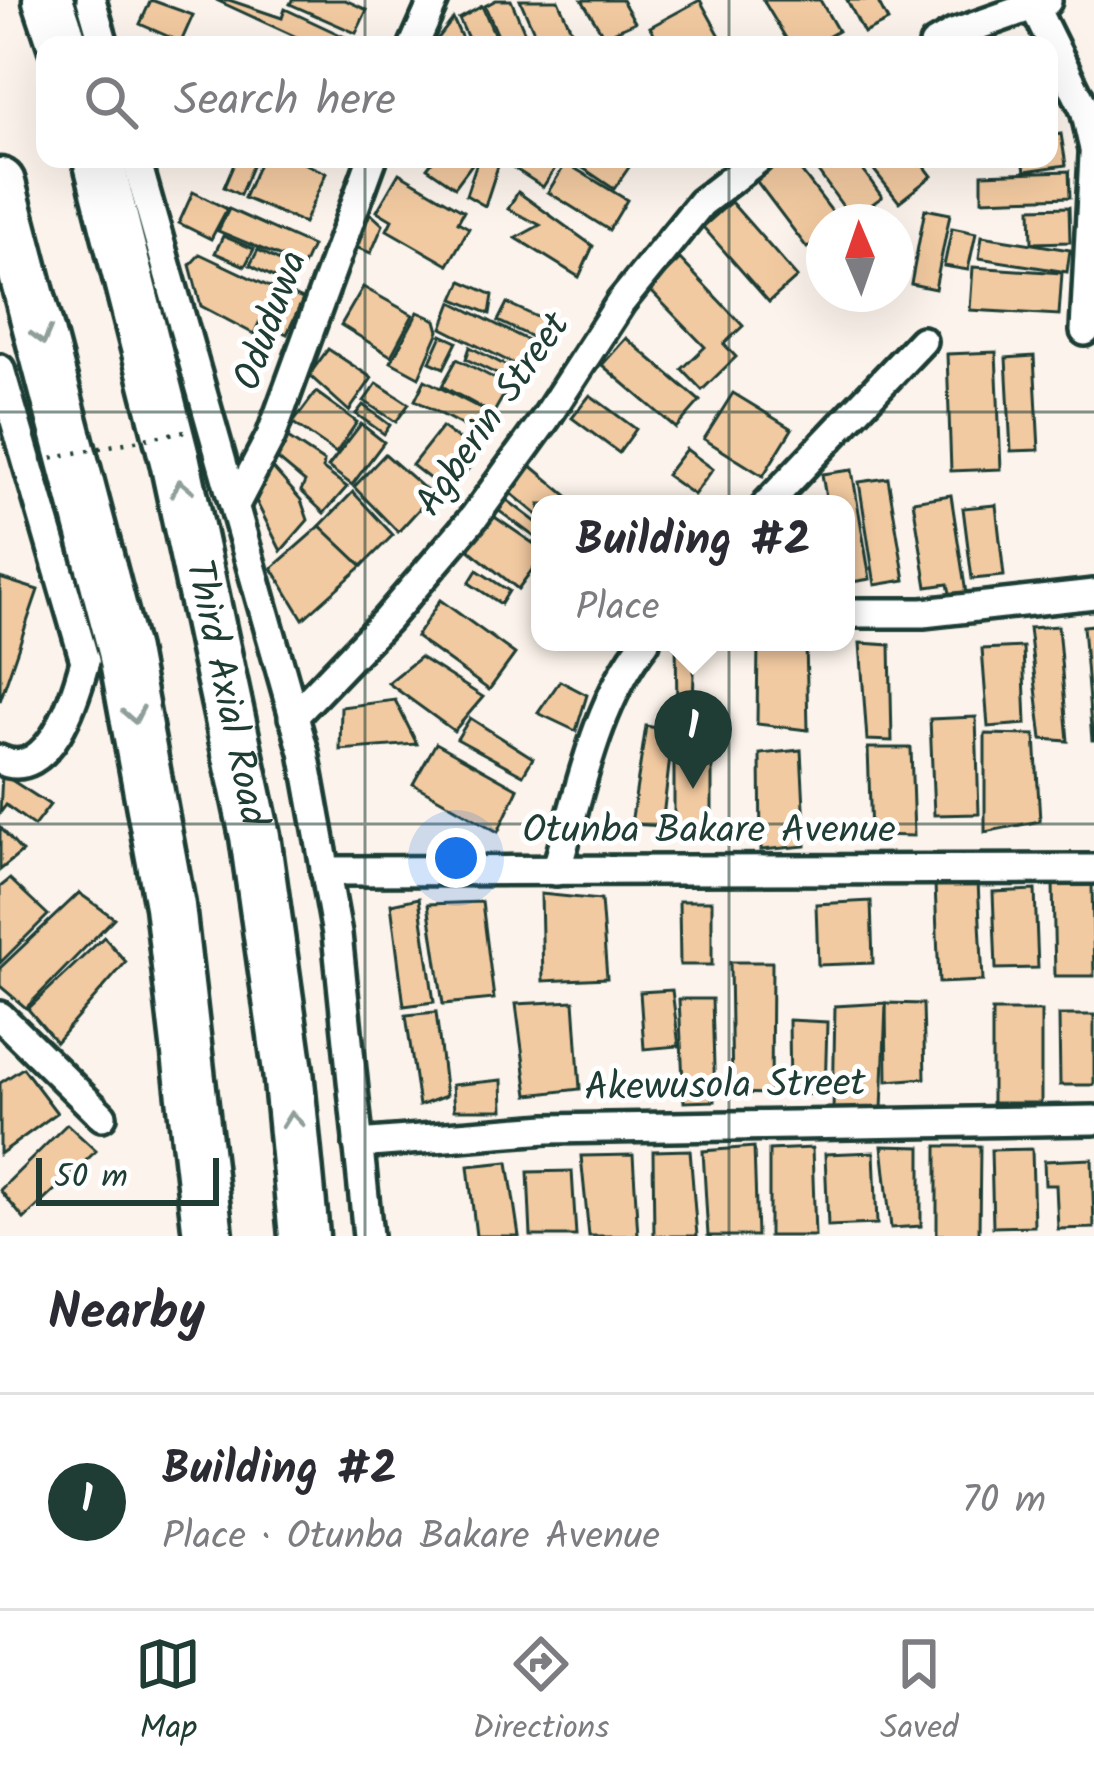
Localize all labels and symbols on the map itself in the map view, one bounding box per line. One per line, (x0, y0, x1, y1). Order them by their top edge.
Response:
north arrow (806, 204, 914, 312)
street label: Oduduwa (218, 242, 326, 400)
street label: Agberin Street (400, 299, 588, 530)
one-way arrow (27, 326, 52, 346)
one-way arrow (169, 478, 195, 498)
street label: Third Axial Road (166, 554, 283, 833)
pin: 1 (654, 690, 732, 789)
one-way arrow (121, 705, 146, 725)
street label: Otunba Bakare Avenue (522, 801, 896, 863)
your location (426, 828, 486, 888)
street label: Akewusola Street (584, 1054, 867, 1120)
one-way arrow (280, 1110, 306, 1129)
scale bar (36, 1152, 219, 1205)

